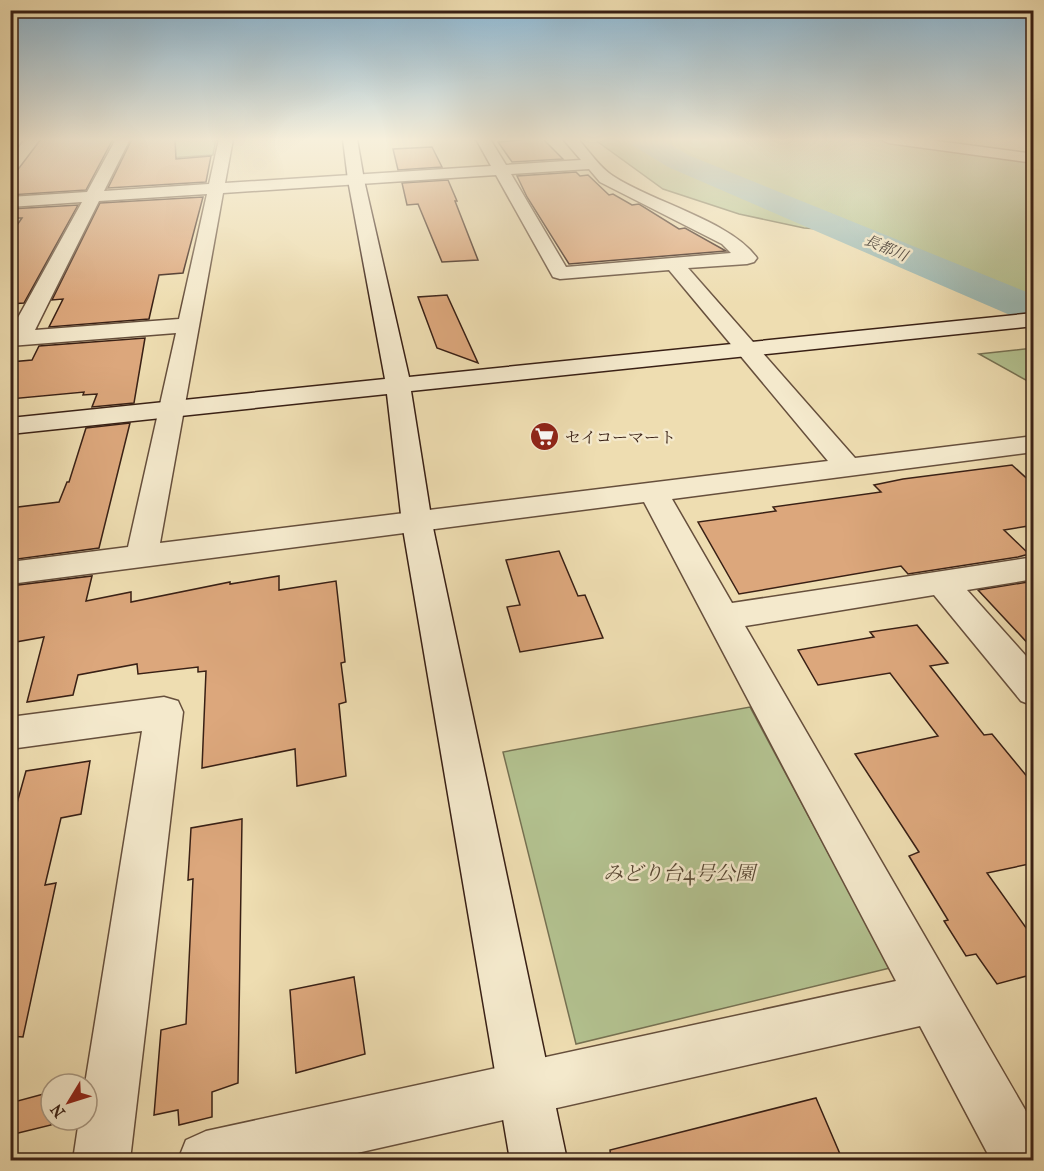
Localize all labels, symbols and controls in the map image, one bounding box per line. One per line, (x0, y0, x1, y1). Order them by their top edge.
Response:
water label: 長都川 (862, 231, 912, 266)
supermarket icon: セイコーマート (528, 421, 560, 453)
place label: セイコーマート (565, 428, 676, 447)
park label: みどり台4号公園 (603, 862, 758, 886)
north arrow (39, 1072, 99, 1132)
text: N (46, 1100, 69, 1122)

